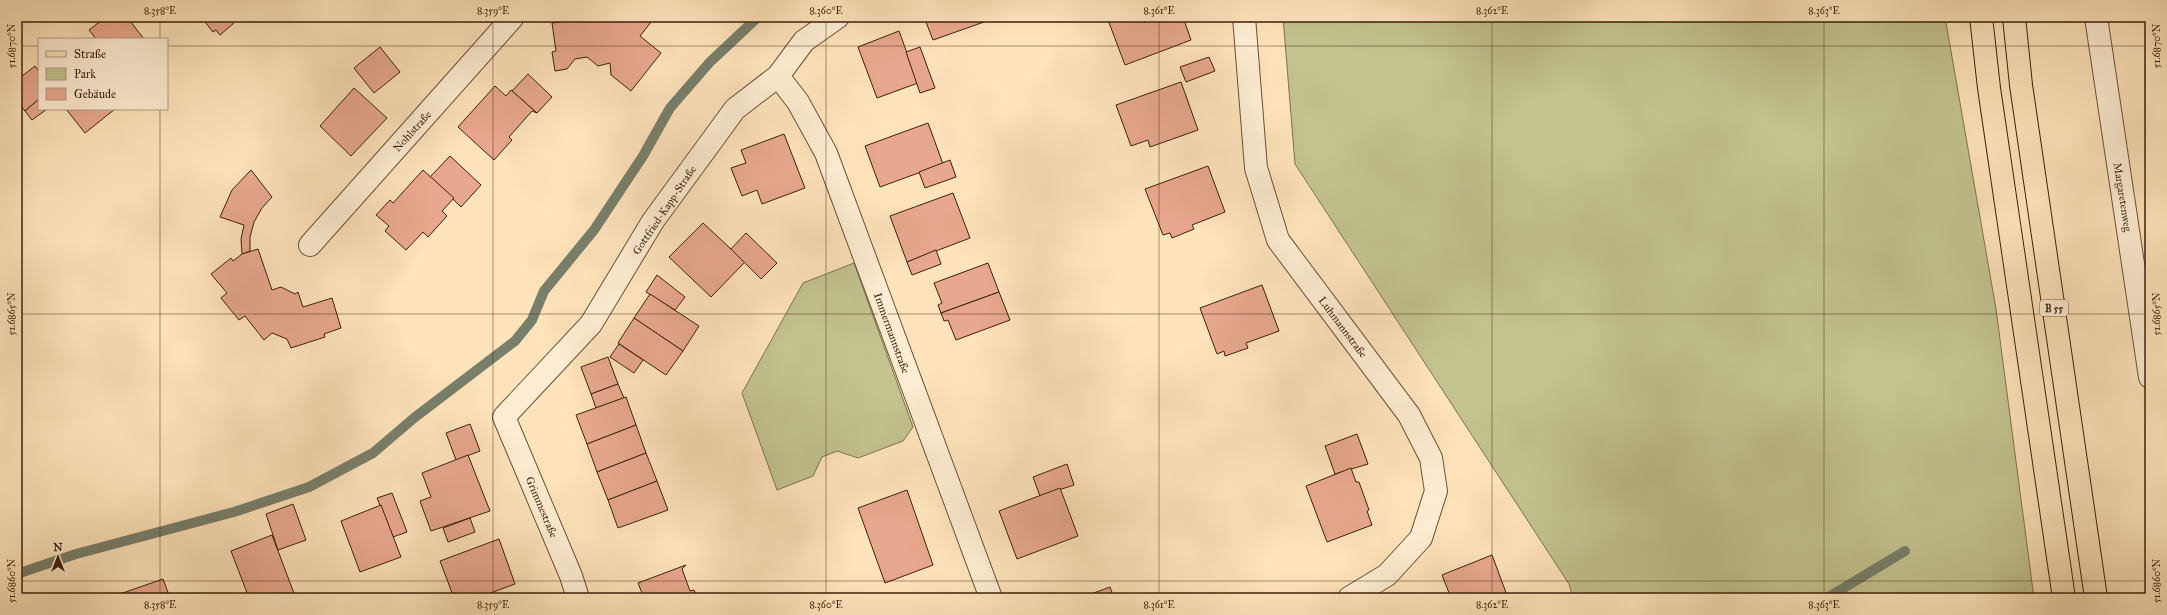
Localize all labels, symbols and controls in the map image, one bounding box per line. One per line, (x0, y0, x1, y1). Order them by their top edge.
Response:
text: 8.358°E (144, 5, 176, 17)
text: 8.359°E (477, 5, 509, 17)
text: 8.360°E (809, 5, 843, 17)
text: 8.361°E (1143, 5, 1175, 17)
text: 8.362°E (1476, 5, 1508, 17)
text: 8.363°E (1808, 5, 1840, 17)
text: 51.6870°N (6, 23, 18, 68)
text: 51.6870°N (2151, 23, 2163, 68)
legend (38, 38, 168, 110)
text: Straße (74, 47, 106, 61)
text: Park (74, 67, 96, 81)
text: Gebäude (74, 87, 116, 101)
street label: Nohlstraße (391, 108, 434, 155)
street label: Margaretenweg (2111, 162, 2135, 233)
street label: Gottfried-Kapp-Straße (630, 163, 699, 257)
street label: Immermannstraße (871, 291, 912, 376)
text: 51.6865°N (6, 292, 18, 336)
text: 51.6865°N (2151, 292, 2163, 336)
street label: Luhmannstraße (1315, 294, 1370, 361)
road number: B 55 (2040, 300, 2068, 316)
street label: Grimmestraße (523, 475, 560, 540)
north arrow (38, 537, 78, 577)
text: N (53, 541, 63, 554)
text: 51.6860°N (6, 558, 18, 603)
text: 51.6860°N (2151, 558, 2163, 603)
text: 8.358°E (144, 599, 176, 611)
text: 8.359°E (477, 599, 509, 611)
text: 8.360°E (809, 599, 843, 611)
text: 8.361°E (1143, 599, 1175, 611)
text: 8.362°E (1476, 599, 1508, 611)
text: 8.363°E (1808, 599, 1840, 611)

